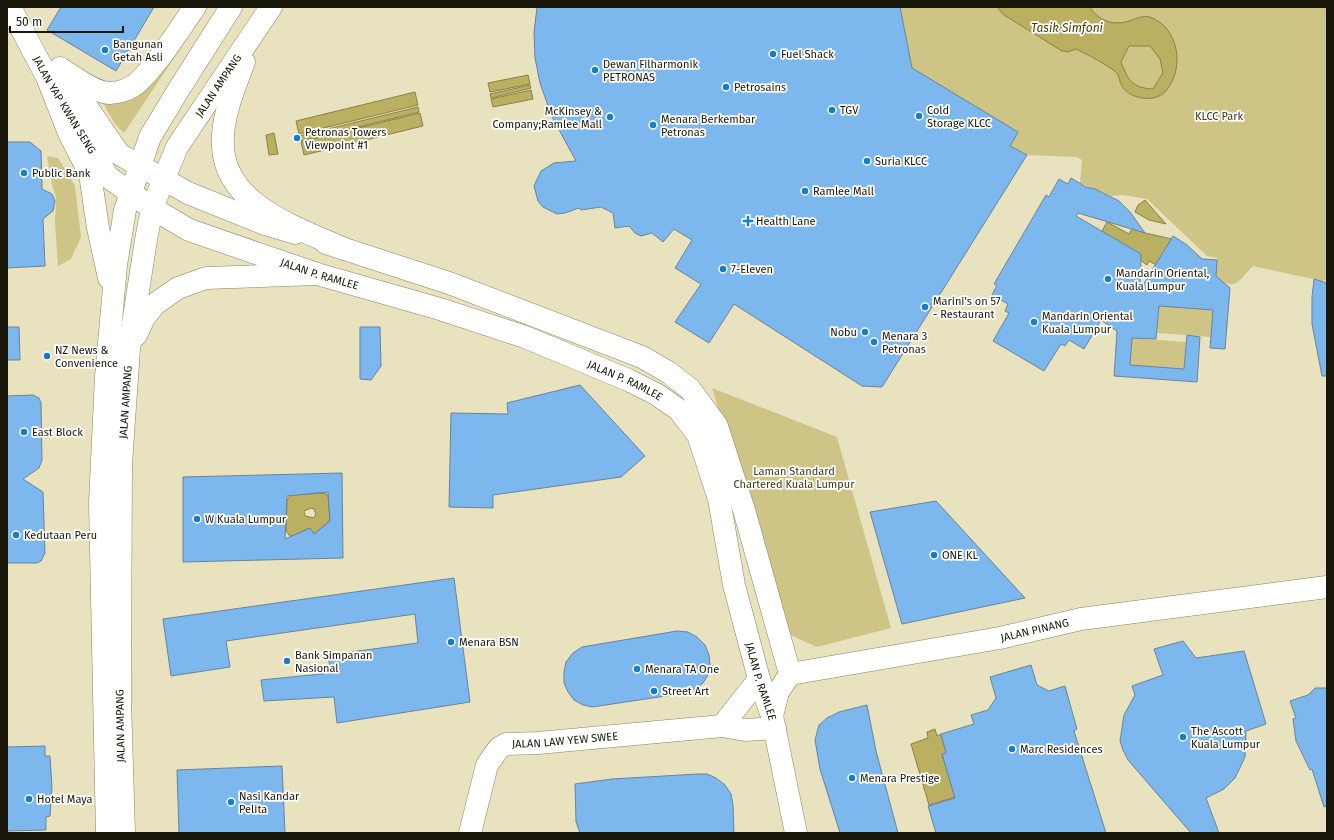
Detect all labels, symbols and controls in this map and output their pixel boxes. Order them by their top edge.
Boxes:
scale bar [10,8,123,34]
text: 50 m [16,15,42,29]
water label: Tasik Simfoni [1031,21,1104,35]
place label: Bangunan Getah Asli [113,38,163,64]
marker: Bangunan Getah Asli [100,45,110,55]
place label: Fuel Shack [781,48,834,61]
marker: Fuel Shack [768,49,778,59]
street label: JALAN AMPANG [193,52,244,120]
street label: JALAN YAP KWAN SENG [30,54,98,156]
place label: Dewan Filharmonik PETRONAS [603,58,699,84]
marker: Dewan Filharmonik PETRONAS [590,65,600,75]
place label: Petrosains [734,81,786,94]
marker: Petrosains [721,82,731,92]
place label: TGV [840,104,859,117]
place label: Cold Storage KLCC [927,104,991,130]
place label: McKinsey & Company;Ramlee Mall [492,105,602,131]
marker: TGV [827,105,837,115]
park label: KLCC Park [1195,110,1243,123]
marker: Cold Storage KLCC [914,111,924,121]
marker: McKinsey & Company;Ramlee Mall [605,112,615,122]
place label: Menara Berkembar Petronas [661,113,756,139]
marker: Menara Berkembar Petronas [648,120,658,130]
place label: Petronas Towers Viewpoint #1 [305,126,386,152]
marker: Petronas Towers Viewpoint #1 [292,133,302,143]
place label: Suria KLCC [875,155,927,168]
marker: Suria KLCC [862,156,872,166]
place label: Public Bank [32,167,91,180]
marker: Public Bank [19,168,29,178]
place label: Ramlee Mall [813,185,874,198]
marker: Ramlee Mall [800,186,810,196]
place label: Health Lane [756,215,816,228]
marker: Health Lane [743,216,753,226]
street label: JALAN P. RAMLEE [279,256,360,293]
place label: 7-Eleven [731,263,773,276]
marker: 7-Eleven [718,264,728,274]
place label: Mandarin Oriental, Kuala Lumpur [1116,267,1210,293]
marker: Mandarin Oriental, Kuala Lumpur [1103,274,1113,284]
place label: Marini's on 57 - Restaurant [933,295,1001,321]
marker: Marini's on 57 - Restaurant [920,302,930,312]
place label: Mandarin Oriental Kuala Lumpur [1042,310,1133,336]
marker: Mandarin Oriental Kuala Lumpur [1029,317,1039,327]
place label: Nobu [830,326,857,339]
marker: Nobu [860,327,870,337]
place label: Menara 3 Petronas [882,330,927,356]
marker: Menara 3 Petronas [869,337,879,347]
place label: NZ News & Convenience [55,344,118,370]
marker: NZ News & Convenience [42,351,52,361]
street label: JALAN P. RAMLEE [585,358,665,404]
street label: JALAN AMPANG [117,365,135,439]
place label: East Block [32,426,83,439]
marker: East Block [19,427,29,437]
park label: Laman Standard Chartered Kuala Lumpur [734,465,855,491]
place label: W Kuala Lumpur [205,513,287,526]
marker: W Kuala Lumpur [192,514,202,524]
place label: Kedutaan Peru [24,529,97,542]
marker: Kedutaan Peru [11,530,21,540]
place label: ONE KL [942,549,978,562]
marker: ONE KL [929,550,939,560]
street label: JALAN PINANG [999,616,1070,645]
place label: Menara BSN [459,636,519,649]
marker: Menara BSN [446,637,456,647]
street label: JALAN P. RAMLEE [743,641,779,722]
place label: Bank Simpanan Nasional [295,649,372,675]
marker: Bank Simpanan Nasional [282,656,292,666]
place label: Menara TA One [645,663,719,676]
marker: Menara TA One [632,664,642,674]
place label: Street Art [662,685,709,698]
marker: Street Art [649,686,659,696]
street label: JALAN AMPANG [113,689,128,763]
place label: The Ascott Kuala Lumpur [1191,725,1261,751]
street label: JALAN LAW YEW SWEE [512,730,619,751]
marker: The Ascott Kuala Lumpur [1178,732,1188,742]
place label: Marc Residences [1020,743,1103,756]
marker: Marc Residences [1007,744,1017,754]
place label: Menara Prestige [860,772,940,785]
marker: Menara Prestige [847,773,857,783]
place label: Nasi Kandar Pelita [239,790,300,816]
place label: Hotel Maya [37,793,92,806]
marker: Hotel Maya [24,794,34,804]
marker: Nasi Kandar Pelita [226,797,236,807]

